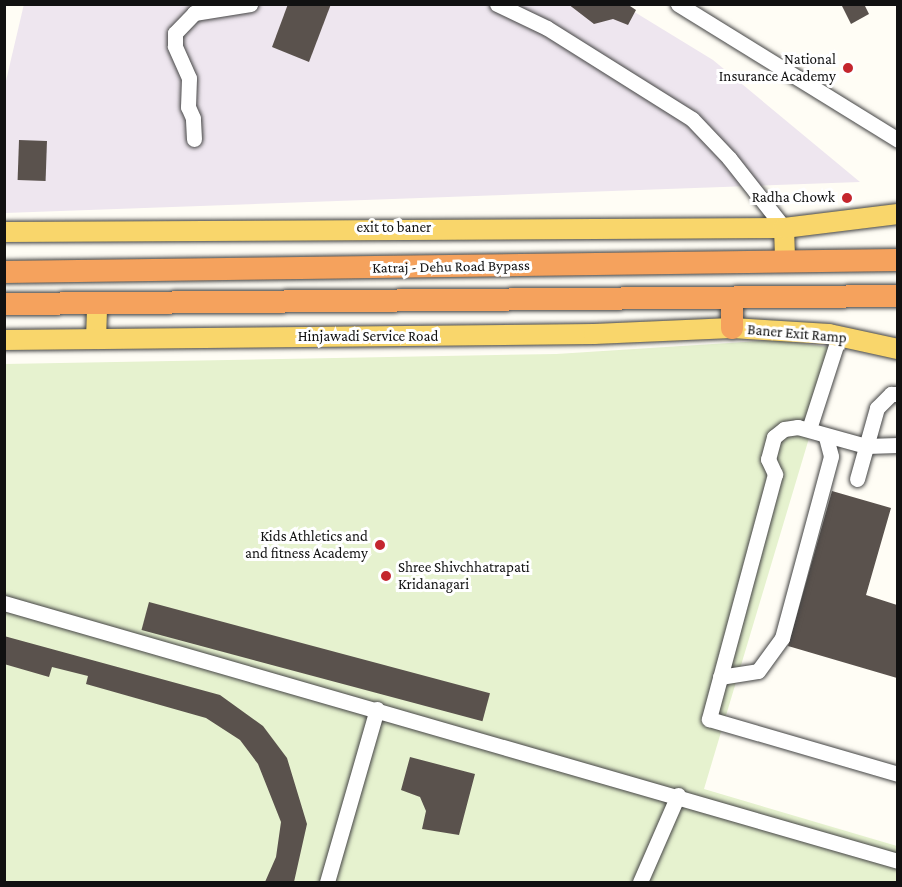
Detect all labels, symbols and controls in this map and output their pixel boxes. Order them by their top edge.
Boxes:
place label: National Insurance Academy [719,50,836,85]
marker: National Insurance Academy [841,61,855,75]
place label: Radha Chowk [752,189,835,207]
marker: Radha Chowk [840,191,854,205]
street label: exit to baner [357,219,431,237]
street label: Katraj - Dehu Road Bypass [372,257,530,277]
street label: Baner Exit Ramp [747,321,847,347]
street label: Hinjawadi Service Road [298,328,438,346]
place label: Kids Athletics and and fitness Academy [245,527,368,562]
marker: Kids Athletics and and fitness Academy [373,538,387,552]
place label: Shree Shivchhatrapati Kridanagari [398,558,530,593]
marker: Shree Shivchhatrapati Kridanagari [379,569,393,583]

